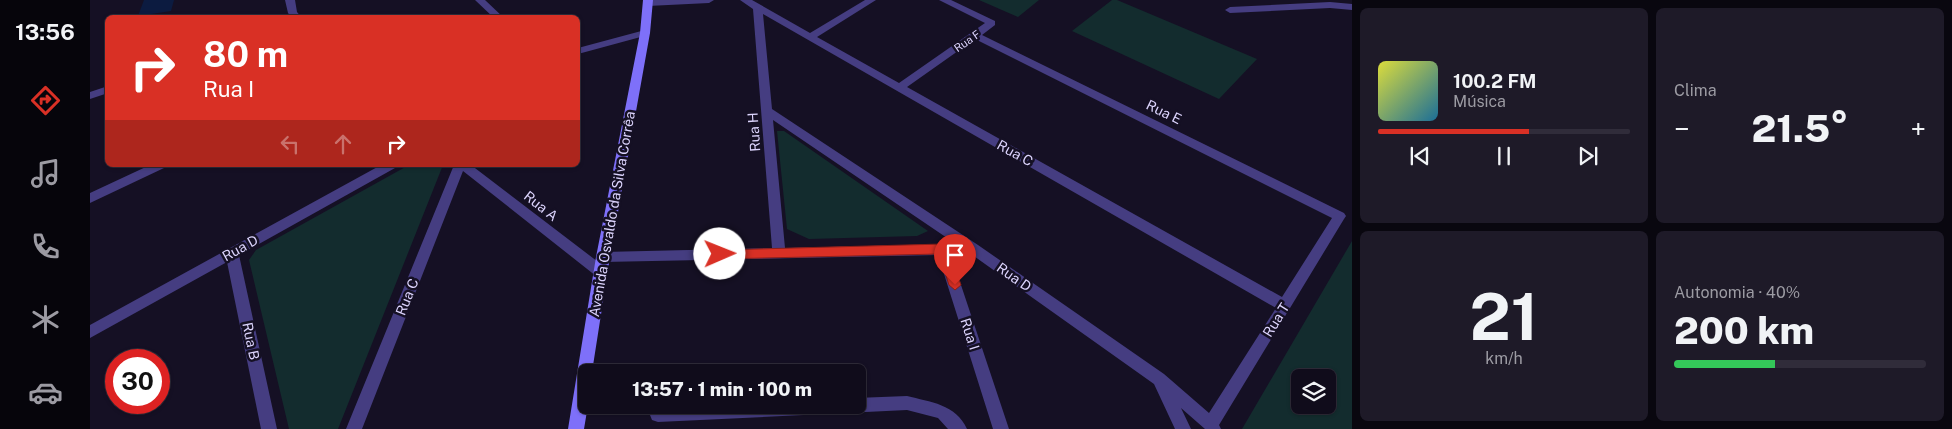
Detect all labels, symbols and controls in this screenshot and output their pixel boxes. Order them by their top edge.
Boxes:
text: 13:56 [15,19,75,45]
street label: Rua F [952,28,982,54]
text: 80 m [203,34,288,75]
icon: right [120,35,185,100]
text: 100.2 FM [1453,70,1537,92]
text: Rua I [203,76,254,102]
text: Clima [1674,81,1717,100]
icon: directions [28,83,63,118]
text: Música [1453,92,1506,111]
street label: Rua E [1144,97,1184,127]
text: 21.5° [1752,106,1848,151]
street label: Avenida Osvaldo da Silva Corrêa [586,110,638,318]
street label: Rua H [745,112,763,152]
text: − [1674,112,1690,145]
text: + [1910,112,1926,145]
icon: left [276,130,304,158]
icon: ahead [329,130,357,158]
icon: right [382,130,410,158]
street label: Rua C [994,137,1036,169]
icon: previous [1406,142,1434,170]
icon: pause [1490,142,1518,170]
icon: next [1574,142,1602,170]
icon: music [28,156,63,191]
street label: Rua A [521,188,561,224]
position arrow [693,227,745,279]
icon: phone [28,229,63,264]
street label: Rua D [219,232,261,264]
pin [934,234,976,285]
icon: arrive [941,241,969,269]
street label: Rua D [994,259,1034,295]
street label: Rua C [392,276,422,318]
text: 21 [1469,278,1539,355]
text: Autonomia · 40% [1674,283,1800,302]
street label: Rua T [1259,300,1293,340]
icon: climate [28,302,63,337]
text: 200 km [1674,308,1814,353]
street label: Rua I [957,316,983,352]
street label: Rua B [239,321,263,361]
speed limit sign: 30 [105,349,170,414]
text: km/h [1485,349,1523,368]
map controls [1291,369,1336,414]
button: layers [1291,369,1336,414]
icon: car [28,375,63,410]
text: 13:57 · 1 min · 100 m [632,378,812,400]

